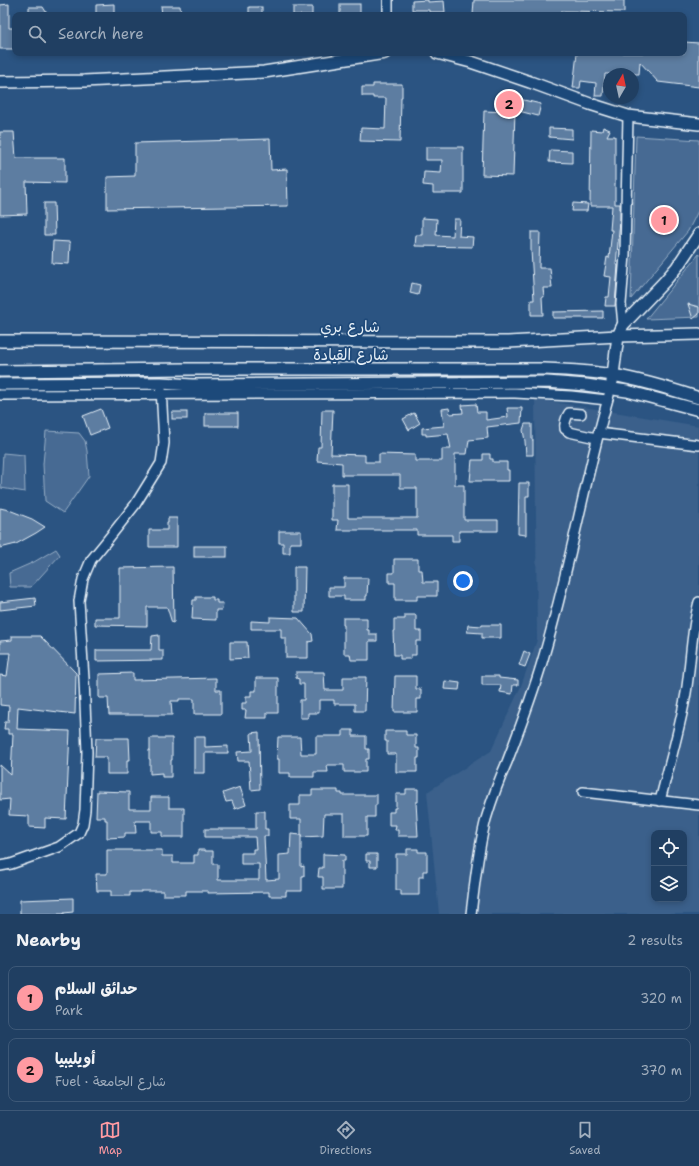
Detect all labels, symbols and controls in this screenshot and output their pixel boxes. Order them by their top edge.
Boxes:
search box [12,12,687,56]
icon: search [26,23,48,45]
text: Search here [58,24,144,44]
north arrow [603,68,639,104]
pin: 2 [496,89,522,119]
pin: 1 [651,205,677,235]
street label: شارع بري [320,317,380,338]
street label: شارع القيادة [313,345,389,365]
your location [453,571,473,591]
map controls [651,830,687,902]
button: locate [651,830,687,866]
button: layers [651,866,687,902]
text: Nearby [16,929,81,951]
text: 2 results [627,932,683,949]
text: حدائق السلام [55,979,137,999]
text: 1 [27,990,33,1007]
text: 320 m [640,990,682,1007]
text: Park [55,1002,83,1019]
text: أويليبيا [55,1049,95,1069]
text: 2 [25,1062,35,1079]
text: 370 m [640,1062,682,1079]
text: Fuel · شارع الجامعة [55,1073,166,1090]
tab: Map [99,1119,122,1158]
tab: Directions [319,1119,372,1158]
tab: Saved [569,1119,600,1158]

